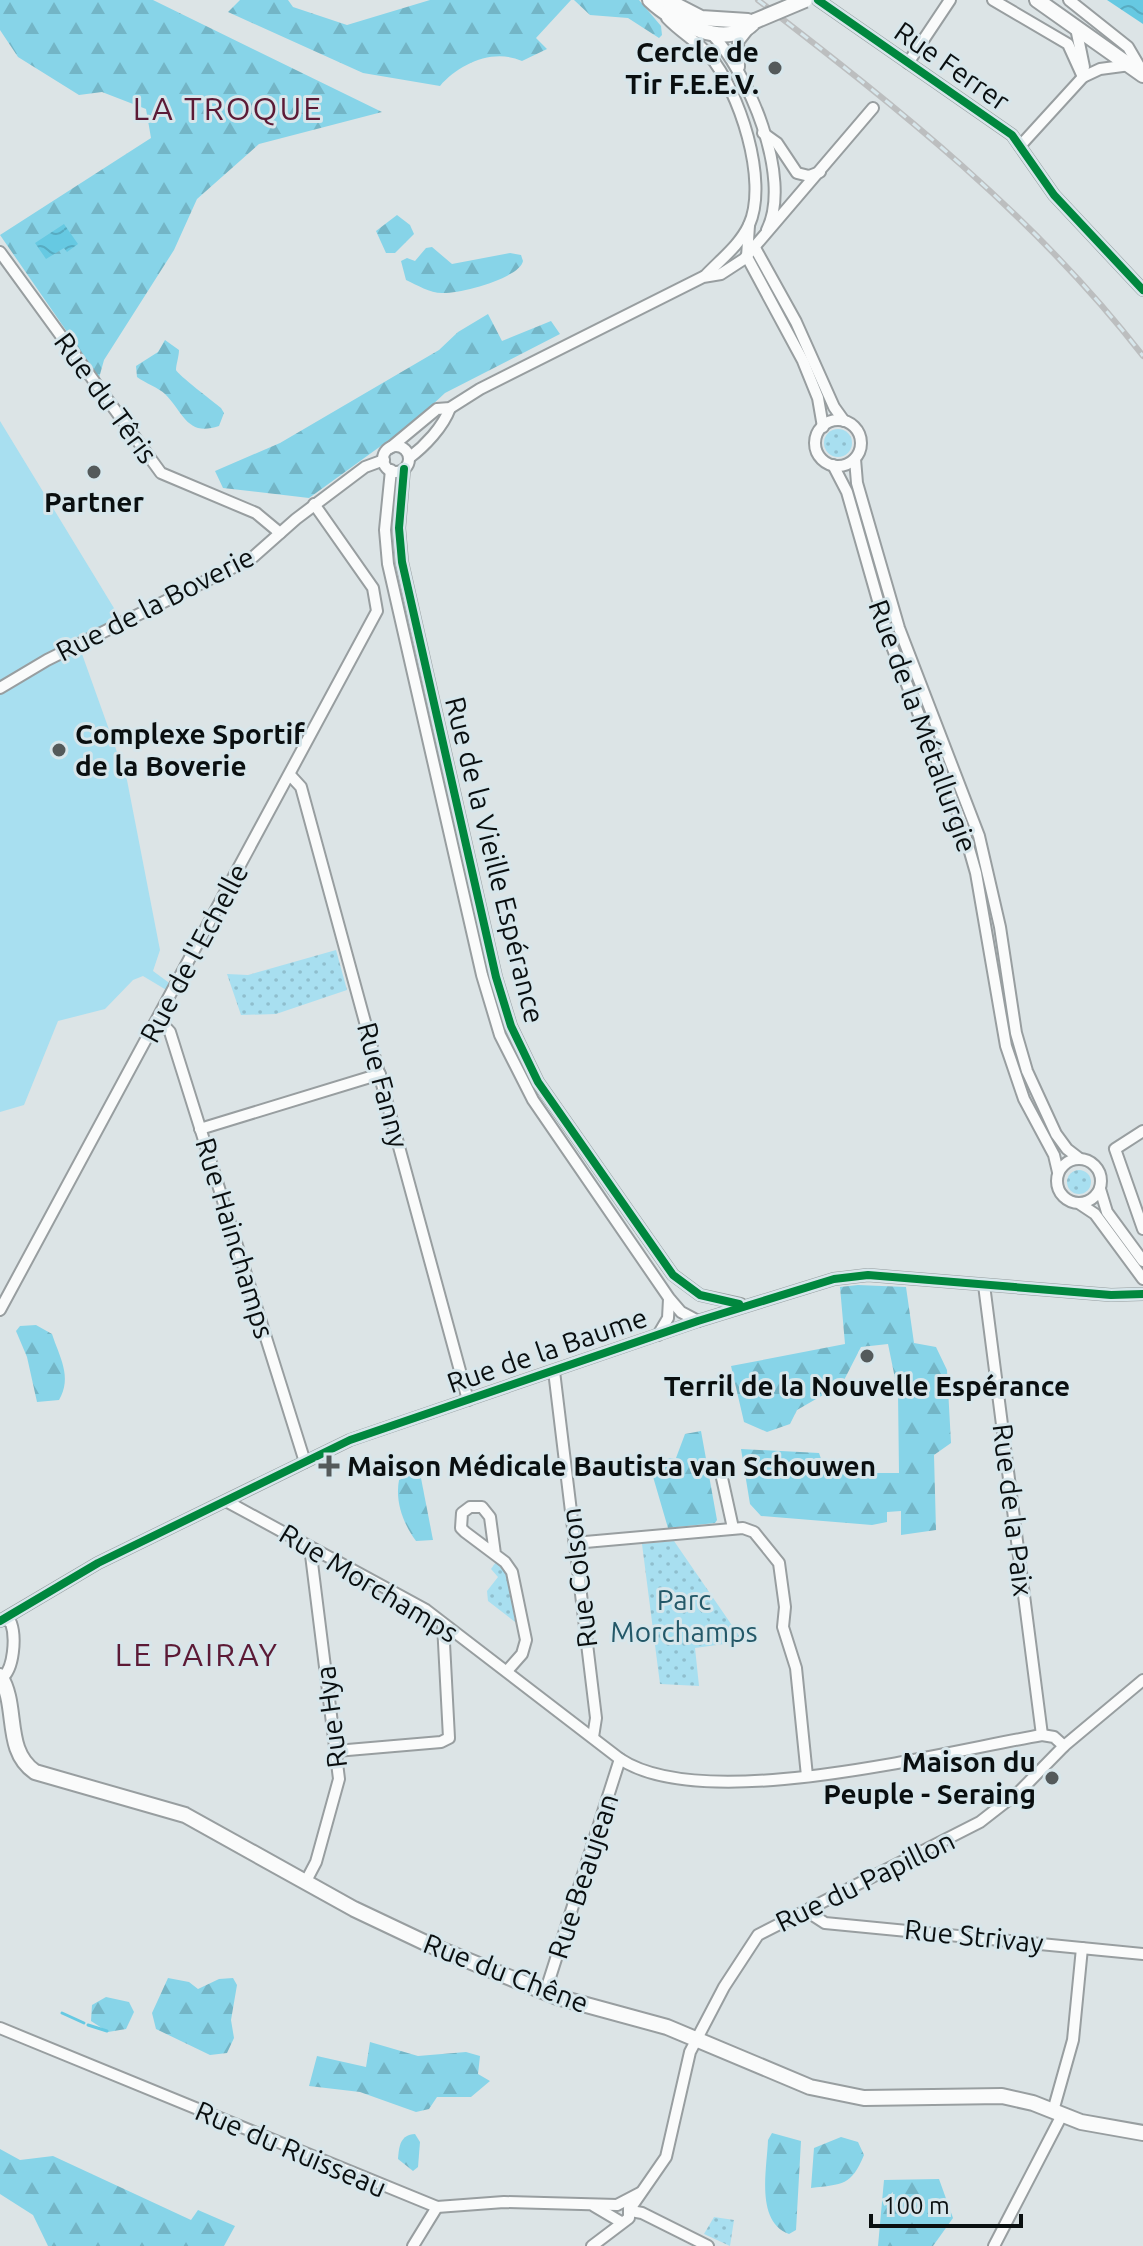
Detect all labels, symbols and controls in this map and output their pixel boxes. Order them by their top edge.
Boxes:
street label: Rue Ferrer [889,15,1016,117]
place label: Cercle de Tir F.E.E.V. [625,36,759,99]
marker: Cercle de Tir F.E.E.V. [766,59,784,77]
district label: LA TROQUE [133,90,323,126]
street label: Rue du Têris [49,327,164,469]
marker: Partner [85,463,103,481]
place label: Partner [44,486,145,517]
street label: Rue de la Boverie [51,540,259,667]
street label: Rue de la Métallurgie [863,595,984,856]
street label: Rue de la Vieille Espérance [440,694,551,1026]
place label: Complexe Sportif de la Boverie [75,718,305,781]
marker: Complexe Sportif de la Boverie [50,741,68,759]
street label: Rue de l'Echelle [133,858,254,1047]
street label: Rue Fanny [352,1019,415,1151]
street label: Rue Hainchamps [190,1134,281,1342]
street label: Rue de la Baume [443,1301,651,1398]
marker: Terril de la Nouvelle Espérance [858,1347,876,1365]
place label: Terril de la Nouvelle Espérance [664,1370,1070,1401]
street label: Rue de la Paix [988,1422,1039,1598]
place label: Maison Médicale Bautista van Schouwen [347,1450,876,1481]
marker: Maison Médicale Bautista van Schouwen [318,1455,340,1477]
street label: Rue Colson [555,1506,602,1650]
street label: Rue Morchamps [274,1517,464,1648]
park label: Parc Morchamps [610,1584,758,1647]
district label: LE PAIRAY [115,1636,279,1672]
street label: Rue Hya [309,1664,352,1770]
place label: Maison du Peuple - Seraing [823,1746,1036,1809]
marker: Maison du Peuple - Seraing [1043,1769,1061,1787]
street label: Rue Beaujean [541,1789,624,1962]
street label: Rue du Papillon [770,1824,959,1937]
street label: Rue Strivay [903,1913,1045,1958]
street label: Rue du Chêne [419,1927,593,2018]
street label: Rue du Ruisseau [191,2094,391,2203]
scale bar [871,2178,1021,2228]
text: 100 m [883,2192,950,2219]

